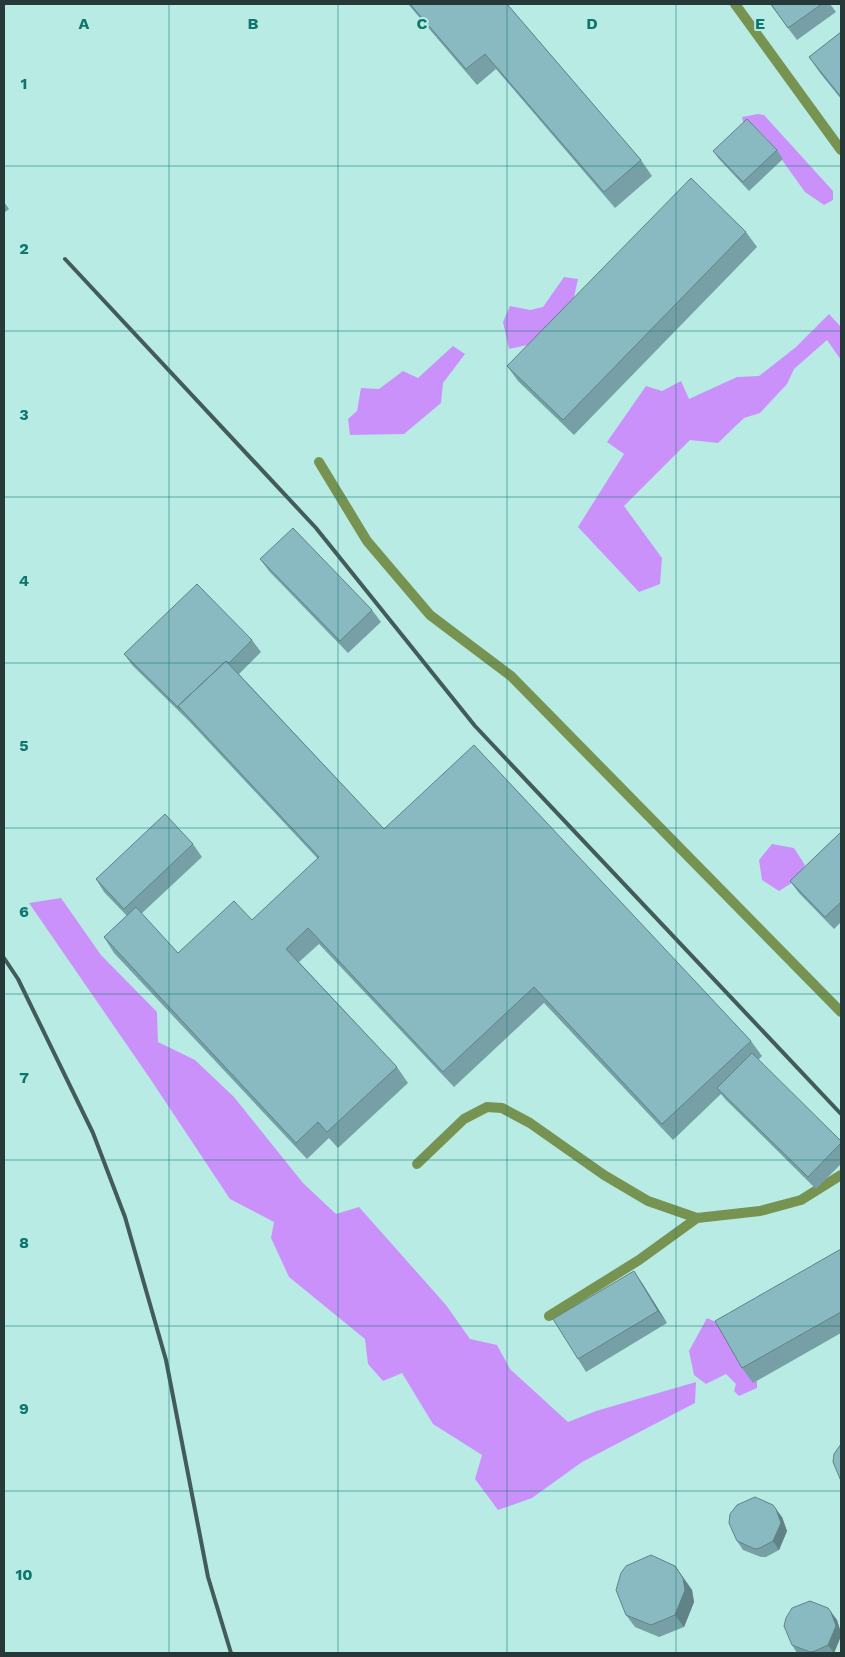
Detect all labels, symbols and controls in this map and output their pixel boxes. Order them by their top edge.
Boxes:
text: A [79,14,90,33]
text: B [248,14,259,33]
text: C [417,14,428,33]
text: D [586,14,598,33]
text: E [755,14,765,33]
text: 1 [21,74,27,93]
text: 2 [19,239,29,258]
text: 3 [19,405,29,424]
text: 4 [19,571,29,590]
text: 5 [19,736,29,755]
text: 6 [19,902,29,921]
text: 7 [19,1068,29,1087]
text: 8 [19,1233,29,1252]
text: 9 [19,1399,29,1418]
text: 10 [15,1565,33,1584]

